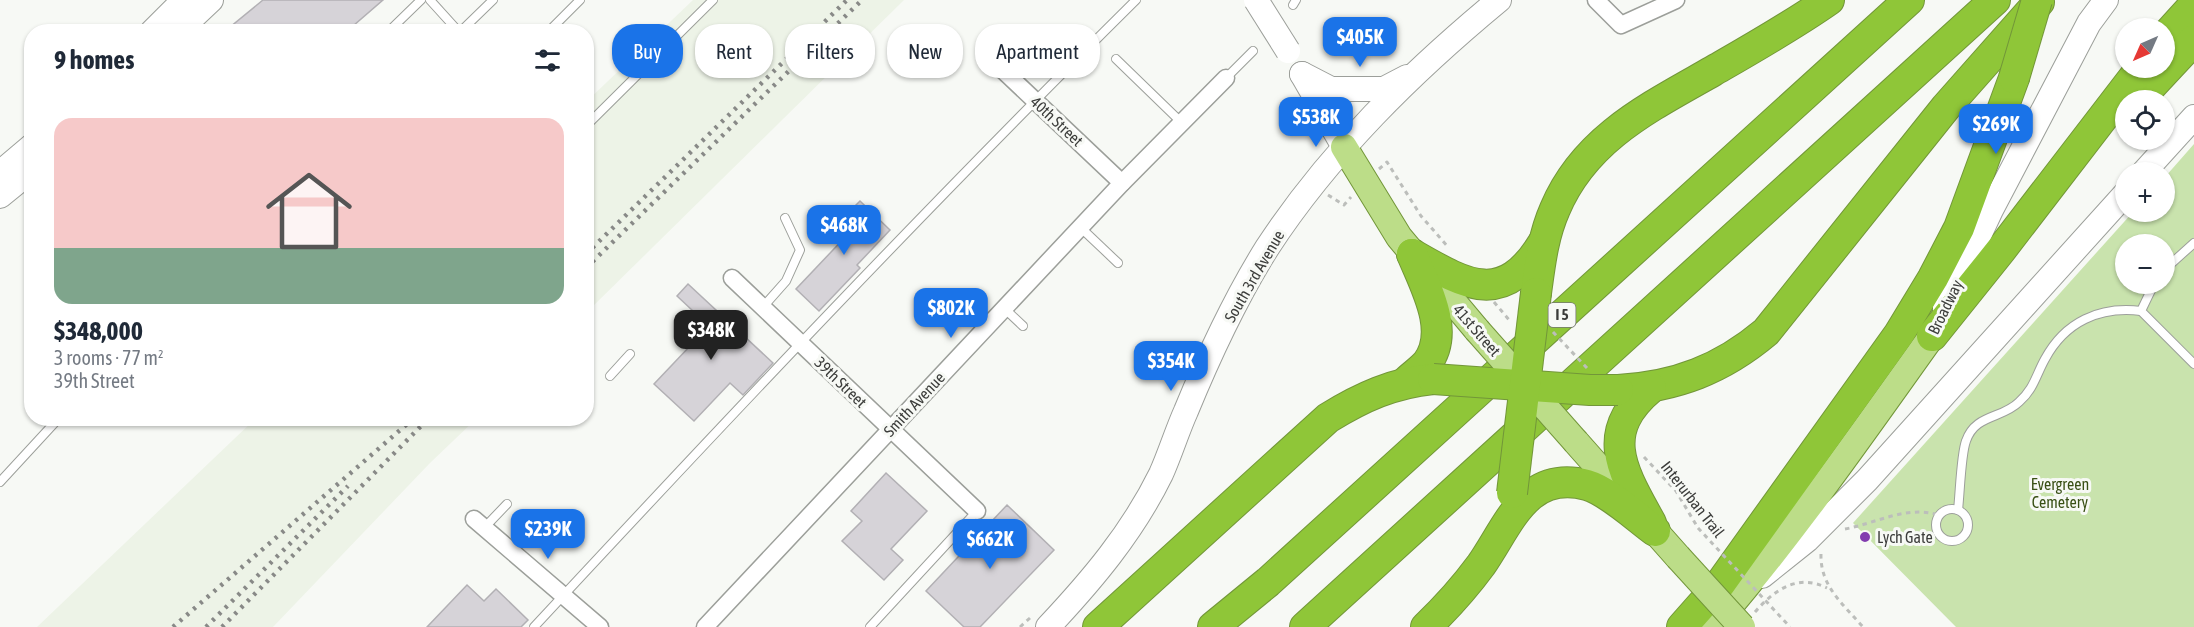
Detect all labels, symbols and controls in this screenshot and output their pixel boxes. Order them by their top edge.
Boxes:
pin: $405K [1318,17,1402,68]
north arrow [2115,18,2175,78]
map controls [2115,18,2175,294]
chip: Buy [612,24,683,78]
chip: Rent [695,24,773,78]
chip: Filters [785,24,875,78]
chip: New [887,24,963,78]
chip: Apartment [975,24,1100,78]
text: $405K [1337,25,1383,48]
icon: filters [531,44,564,77]
text: 9 homes [54,45,134,75]
button: locate [2115,90,2175,150]
street label: 40th Street [1027,92,1087,150]
pin: $538K [1274,97,1358,148]
pin: $269K [1954,104,2038,155]
text: $538K [1293,105,1339,128]
text: $269K [1973,112,2019,135]
icon: home [255,157,363,265]
button: + [2115,162,2175,222]
pin: $468K [802,205,886,256]
text: $468K [821,213,867,236]
street label: South 3rd Avenue [1220,227,1288,325]
button: − [2115,234,2175,294]
street label: Broadway [1924,277,1967,338]
pin: $802K [909,288,993,339]
text: $802K [928,296,974,319]
street label: 41st Street [1450,300,1505,360]
road number: I 5 [1548,303,1576,327]
pin: $348K [669,310,753,361]
text: $348,000 [54,316,143,346]
text: $348K [688,318,734,341]
pin: $354K [1129,341,1213,392]
text: 3 rooms · 77 m² [54,346,164,369]
text: $354K [1148,349,1194,372]
street label: 39th Street [811,353,871,411]
street label: Smith Avenue [880,368,948,440]
text: 39th Street [54,369,135,392]
street label: Interurban Trail [1658,457,1729,541]
park label: Evergreen Cemetery [2031,475,2089,512]
pin: $239K [506,509,590,560]
text: $239K [525,517,571,540]
pin: $662K [948,519,1032,570]
text: $662K [967,527,1013,550]
place label: Lych Gate [1877,528,1933,547]
marker: Lych Gate [1858,530,1872,544]

